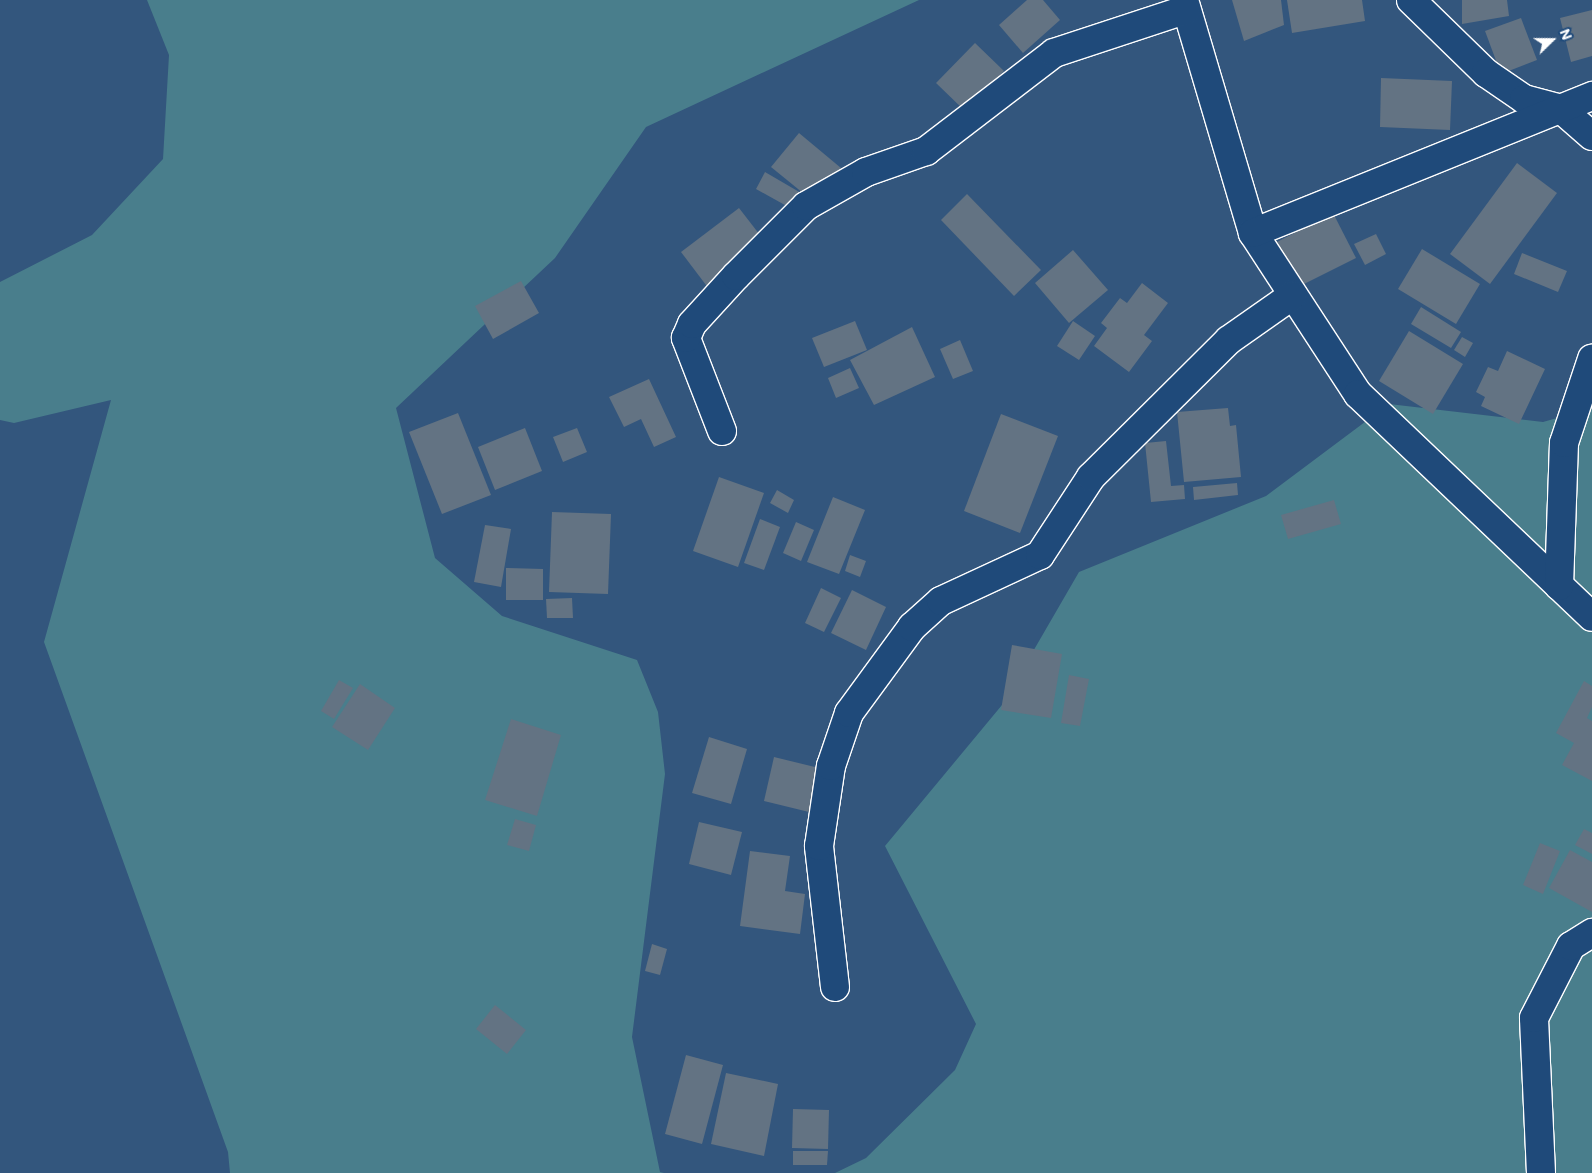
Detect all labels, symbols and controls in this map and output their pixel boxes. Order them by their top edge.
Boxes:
north arrow [1527,15,1577,65]
text: N [1556,26,1577,43]

